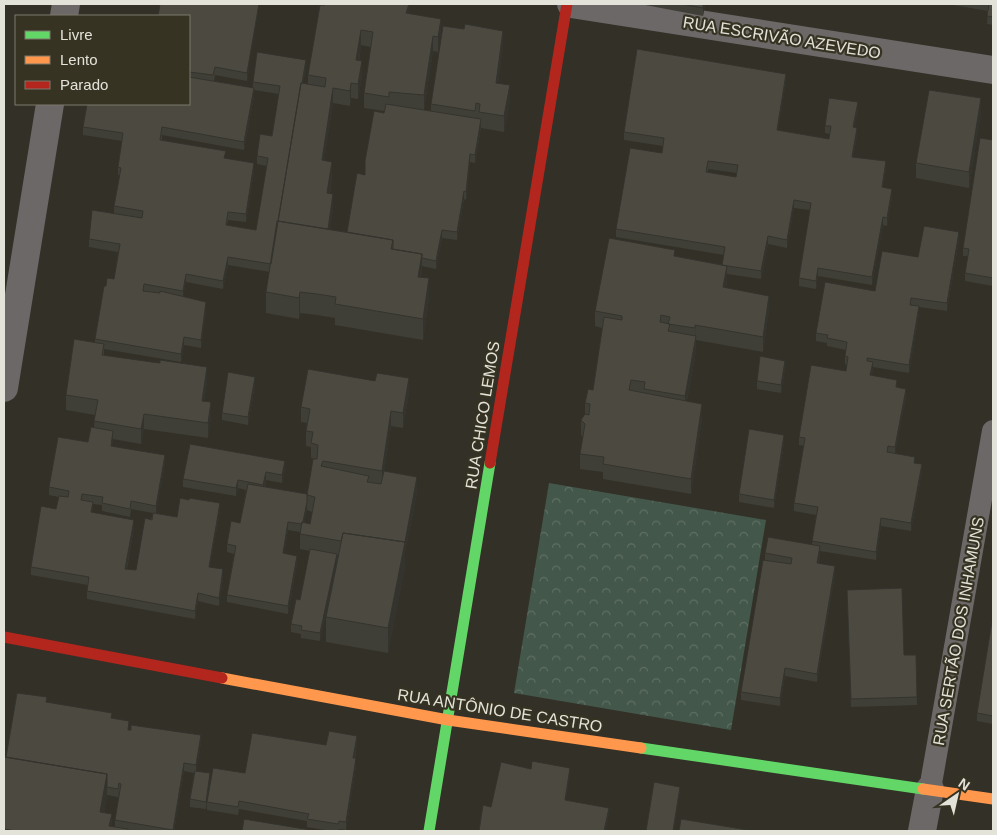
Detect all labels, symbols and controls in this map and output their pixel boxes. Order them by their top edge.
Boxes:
street label: RUA ESCRIVÃO AZEVEDO [682,11,882,62]
legend [15,15,190,105]
text: Livre [60,26,93,43]
text: Lento [60,51,98,68]
text: Parado [60,76,108,93]
street label: RUA CHICO LEMOS [462,340,503,490]
street label: RUA SERTÃO DOS INHAMUNS [928,515,987,747]
street label: RUA ANTÔNIO DE CASTRO [396,685,604,735]
north arrow [932,770,982,820]
text: N [956,775,973,794]

